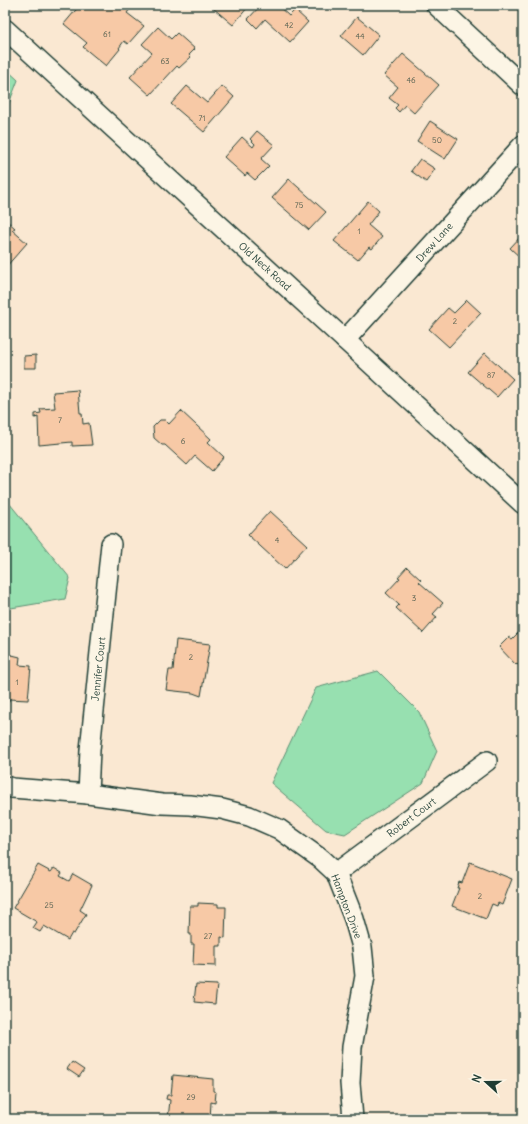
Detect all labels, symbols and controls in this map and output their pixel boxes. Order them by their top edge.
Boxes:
house number: 42 [284,20,294,30]
house number: 61 [103,29,111,39]
house number: 44 [355,31,365,41]
house number: 63 [160,56,170,66]
house number: 46 [406,75,416,85]
house number: 71 [198,113,206,123]
house number: 50 [432,135,442,145]
house number: 75 [295,200,304,210]
street label: Drew Lane [413,220,456,265]
house number: 1 [357,226,361,236]
street label: Old Neck Road [236,239,294,294]
house number: 2 [453,316,458,326]
house number: 87 [487,370,495,380]
house number: 7 [58,415,62,425]
house number: 6 [181,436,186,446]
house number: 4 [275,535,280,545]
house number: 3 [412,593,417,603]
street label: Jennifer Court [89,636,108,702]
house number: 2 [189,652,194,662]
house number: 1 [15,677,19,687]
street label: Robert Court [384,794,439,840]
street label: Hampton Drive [328,872,365,940]
house number: 2 [478,891,483,901]
house number: 25 [45,900,54,910]
house number: 27 [204,931,212,941]
north arrow [466,1062,506,1102]
text: N [469,1072,485,1084]
house number: 29 [187,1092,196,1102]

